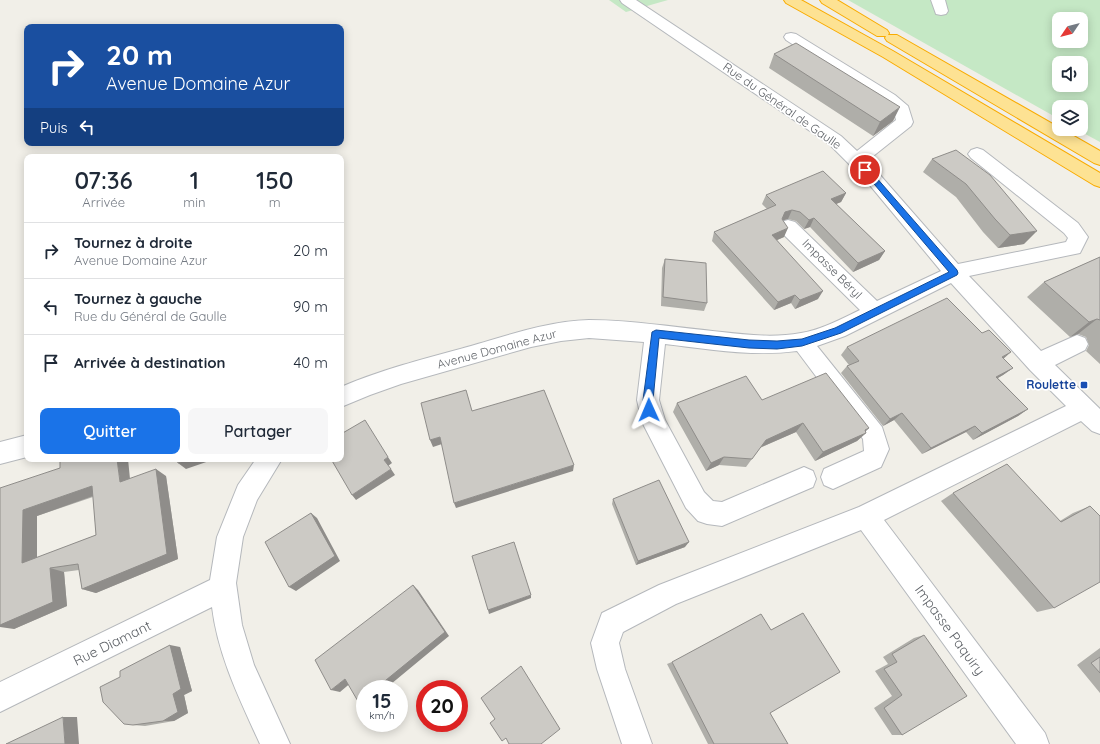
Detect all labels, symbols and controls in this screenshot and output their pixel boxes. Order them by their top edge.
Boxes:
north arrow [1052,12,1088,48]
map controls [1052,12,1088,136]
text: 20 m [106,37,173,72]
icon: right [40,40,92,92]
button: sound [1052,56,1088,92]
street label: Rue du Général de Gaulle [720,59,845,152]
text: Avenue Domaine Azur [106,72,291,95]
button: layers [1052,100,1088,136]
icon: left [76,116,98,138]
text: Puis [40,118,68,137]
pin [848,153,882,187]
icon: arrive [854,159,876,181]
text: 07:36 [75,165,133,195]
text: 1 [190,165,199,195]
text: 150 [256,165,293,195]
text: Arrivée [82,194,125,210]
text: min [183,194,205,210]
text: m [269,194,281,210]
text: Tournez à droite [74,233,193,252]
street label: Impasse Béryl [799,236,865,302]
icon: right [40,240,62,262]
text: 20 m [293,241,328,260]
text: Avenue Domaine Azur [74,252,207,268]
text: Tournez à gauche [74,289,202,308]
icon: left [40,296,62,318]
text: 90 m [293,297,328,316]
text: Rue du Général de Gaulle [74,308,227,324]
street label: Avenue Domaine Azur [436,325,559,372]
icon: arrive [40,352,62,374]
text: Arrivée à destination [74,353,226,372]
text: 40 m [293,353,328,372]
place label: Roulette [1026,377,1076,392]
marker: Roulette [1079,380,1089,390]
position arrow [628,389,670,431]
button: Quitter [40,408,180,454]
button: Partager [188,408,328,454]
street label: Impasse Paquiry [911,581,989,679]
street label: Rue Diamant [70,616,154,670]
speed limit sign: 20 [416,680,468,732]
text: 15 [372,688,392,713]
text: km/h [369,709,395,722]

